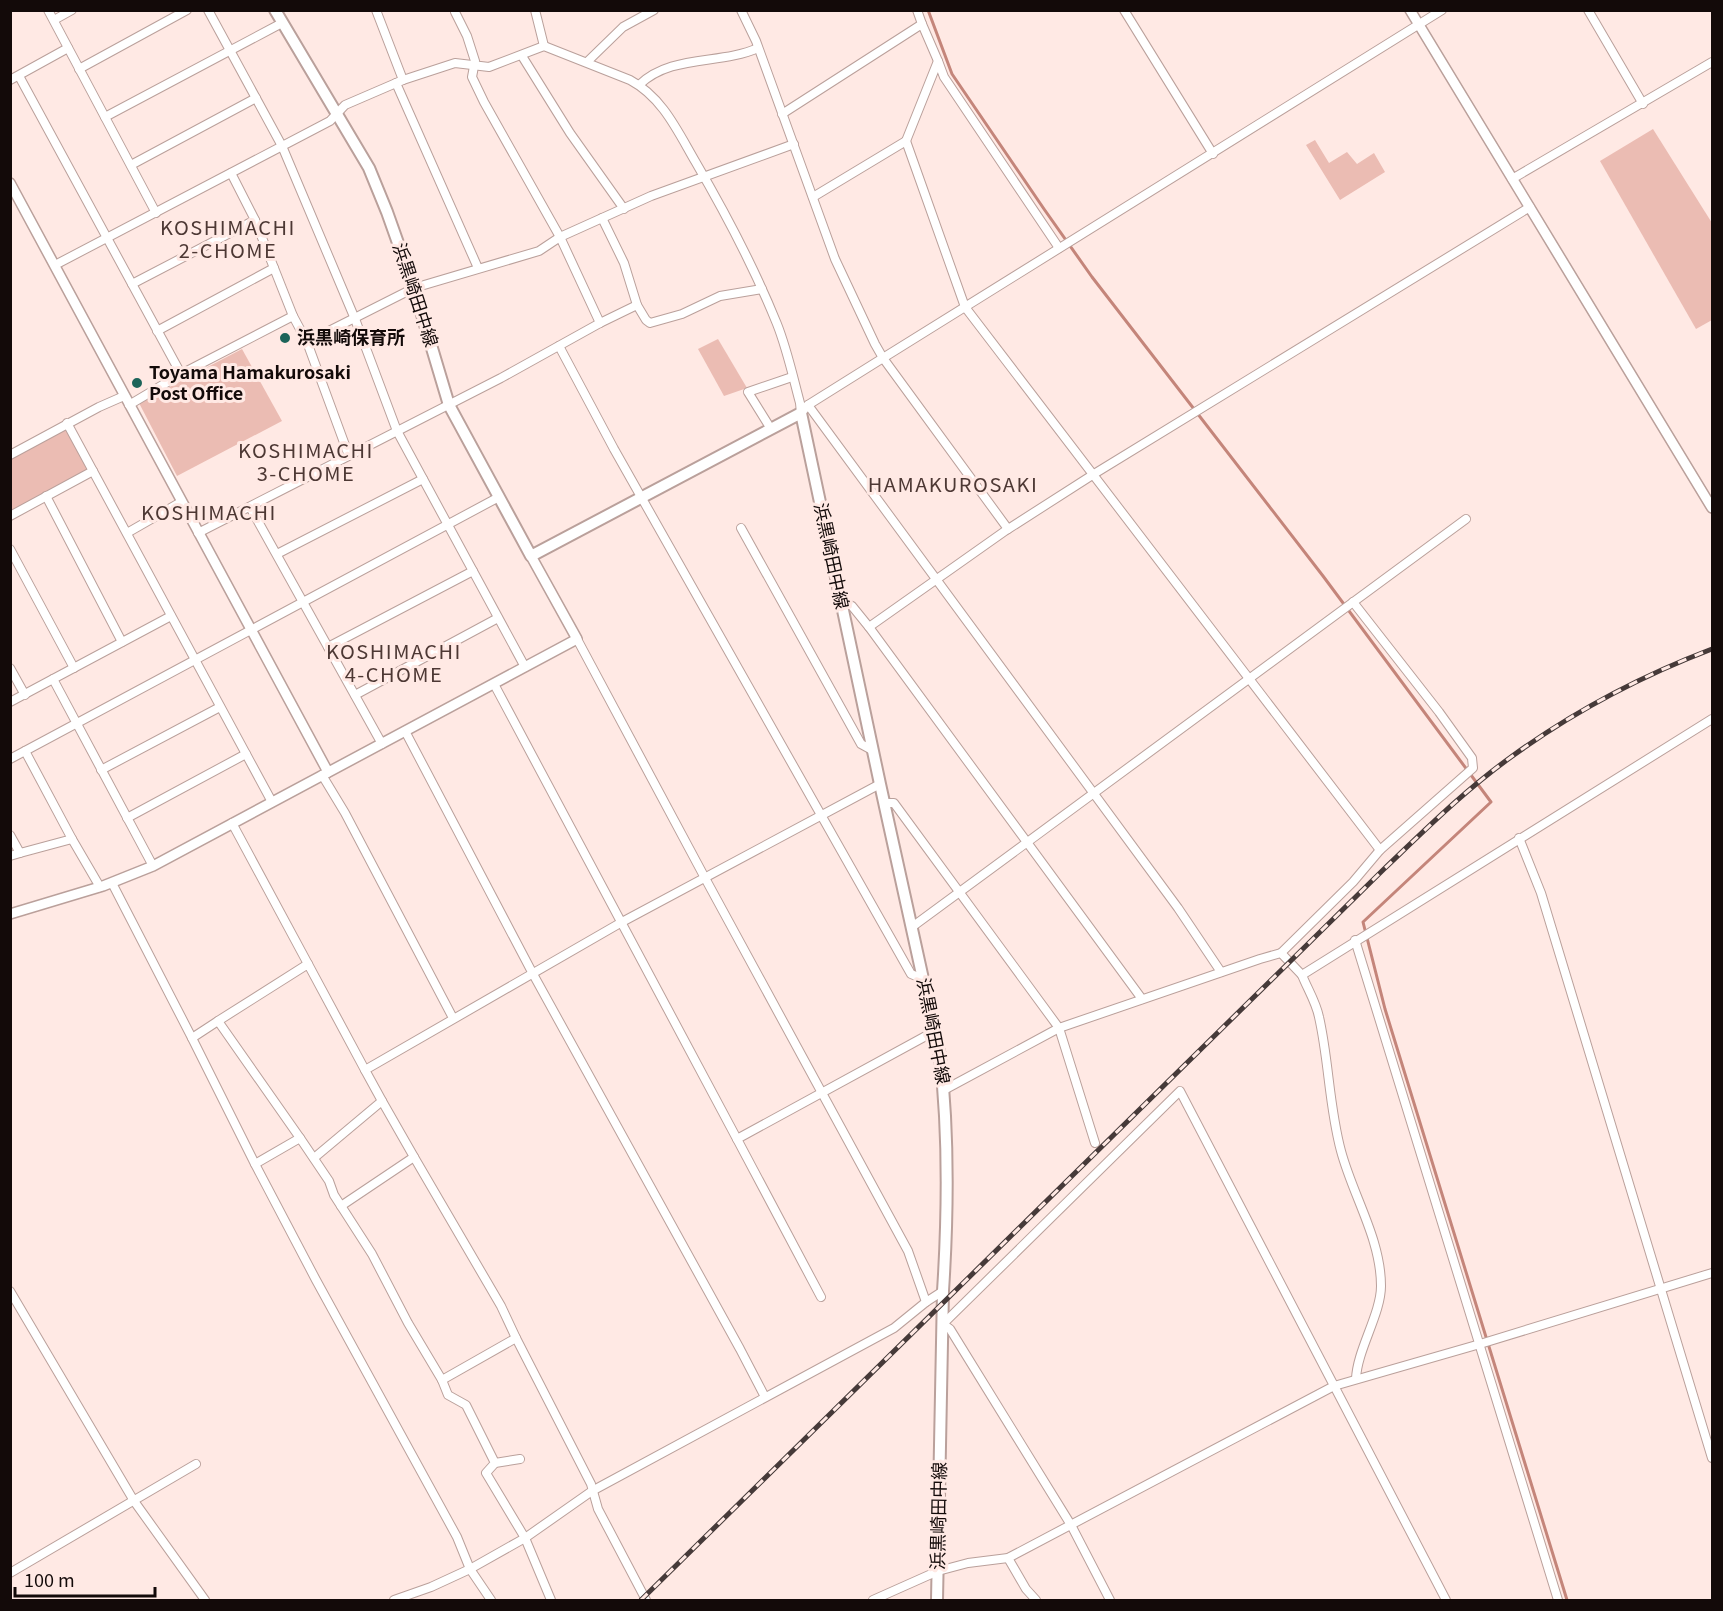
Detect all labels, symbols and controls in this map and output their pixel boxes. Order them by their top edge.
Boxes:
district label: KOSHIMACHI 2-CHOME [160,212,296,264]
street label: 浜黒崎田中線 [388,239,446,350]
place label: 浜黒崎保育所 [297,323,405,349]
marker: 浜黒崎保育所 [278,331,292,345]
place label: Toyama Hamakurosaki Post Office [149,358,351,405]
marker: Toyama Hamakurosaki Post Office [130,376,144,390]
district label: KOSHIMACHI 3-CHOME [238,435,374,487]
district label: HAMAKUROSAKI [868,469,1038,498]
district label: KOSHIMACHI [141,497,277,526]
street label: 浜黒崎田中線 [809,500,857,611]
district label: KOSHIMACHI 4-CHOME [326,636,462,688]
street label: 浜黒崎田中線 [912,975,958,1086]
street label: 浜黒崎田中線 [923,1462,951,1570]
scale bar [15,1560,154,1598]
text: 100 m [24,1566,75,1592]

